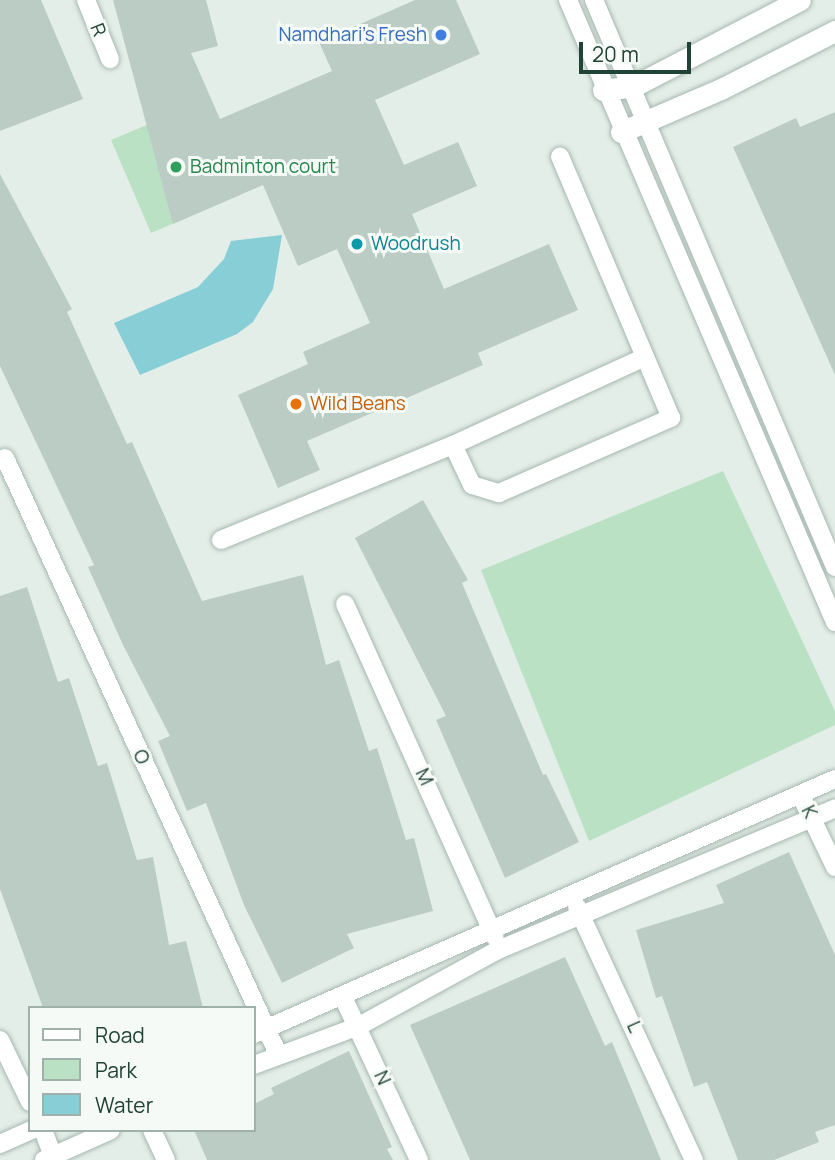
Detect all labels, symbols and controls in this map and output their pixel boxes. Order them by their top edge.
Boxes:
street label: R [85,20,111,40]
place label: Namdhari's Fresh [279,24,427,46]
marker: Namdhari's Fresh [433,27,449,43]
scale bar [583,28,695,72]
text: 20 m [592,40,639,68]
place label: Badminton court [190,156,336,178]
marker: Badminton court [168,159,184,175]
place label: Woodrush [371,233,461,255]
marker: Woodrush [349,236,365,252]
place label: Wild Beans [310,393,406,415]
marker: Wild Beans [288,396,304,412]
street label: O [128,746,154,768]
street label: M [410,765,438,789]
street label: K [796,802,822,822]
legend [28,1006,256,1132]
street label: L [622,1018,646,1036]
text: Road [95,1021,145,1049]
text: Park [95,1056,137,1084]
street label: N [369,1067,395,1089]
text: Water [95,1091,153,1119]

